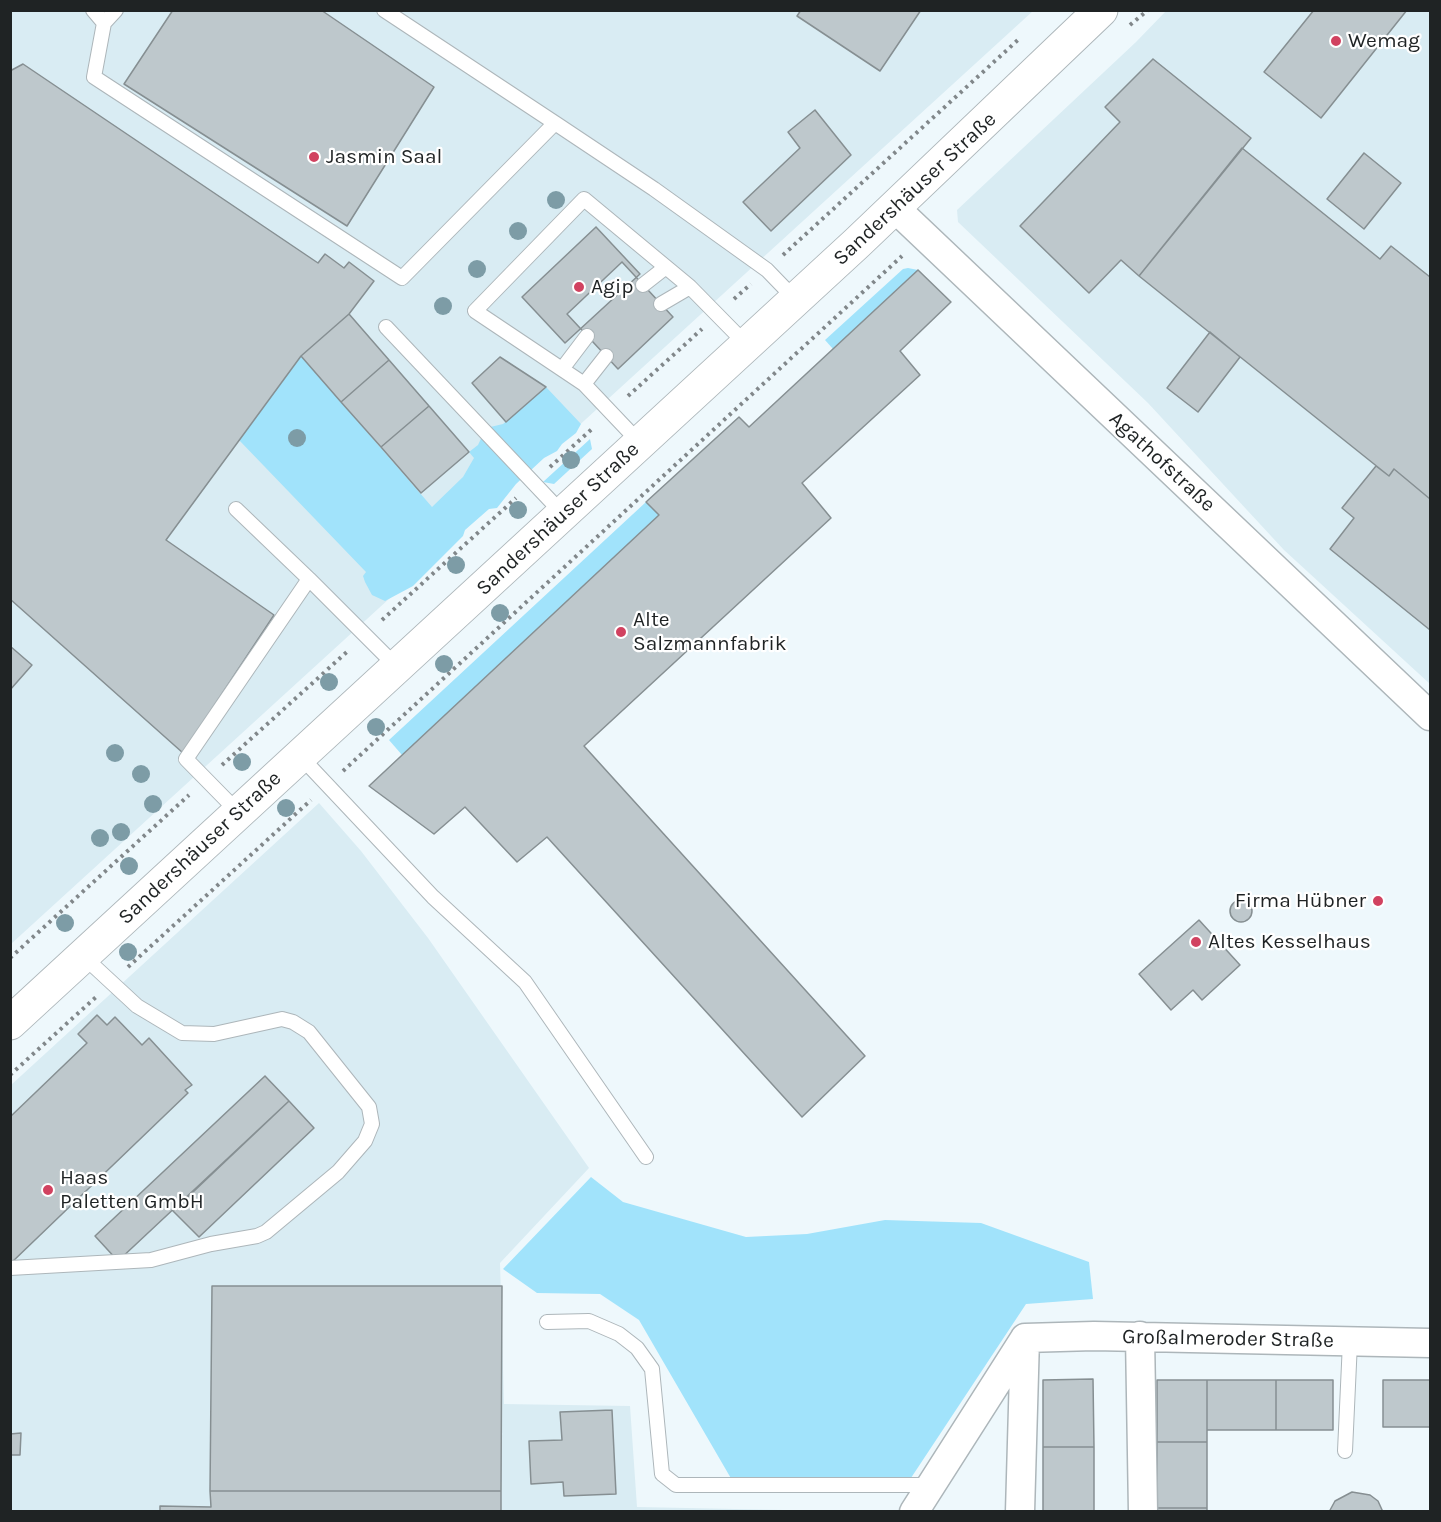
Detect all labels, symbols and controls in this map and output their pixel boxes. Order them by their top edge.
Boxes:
place label: Wemag [1348,28,1420,54]
marker: Wemag [1329,34,1343,48]
street label: Sandershäuser Straße [828,107,1002,271]
place label: Jasmin Saal [326,144,442,170]
marker: Jasmin Saal [307,150,321,164]
place label: Agip [591,274,633,300]
marker: Agip [572,280,586,294]
street label: Agathofstraße [1104,406,1220,518]
street label: Sandershäuser Straße [471,437,645,601]
place label: Alte Salzmannfabrik [633,607,787,657]
marker: Alte Salzmannfabrik [614,625,628,639]
street label: Sandershäuser Straße [113,766,287,930]
place label: Firma Hübner [1235,888,1366,914]
marker: Firma Hübner [1371,894,1385,908]
place label: Altes Kesselhaus [1208,929,1371,955]
marker: Altes Kesselhaus [1189,935,1203,949]
place label: Haas Paletten GmbH [60,1165,204,1215]
marker: Haas Paletten GmbH [41,1183,55,1197]
street label: Großalmeroder Straße [1122,1325,1334,1353]

